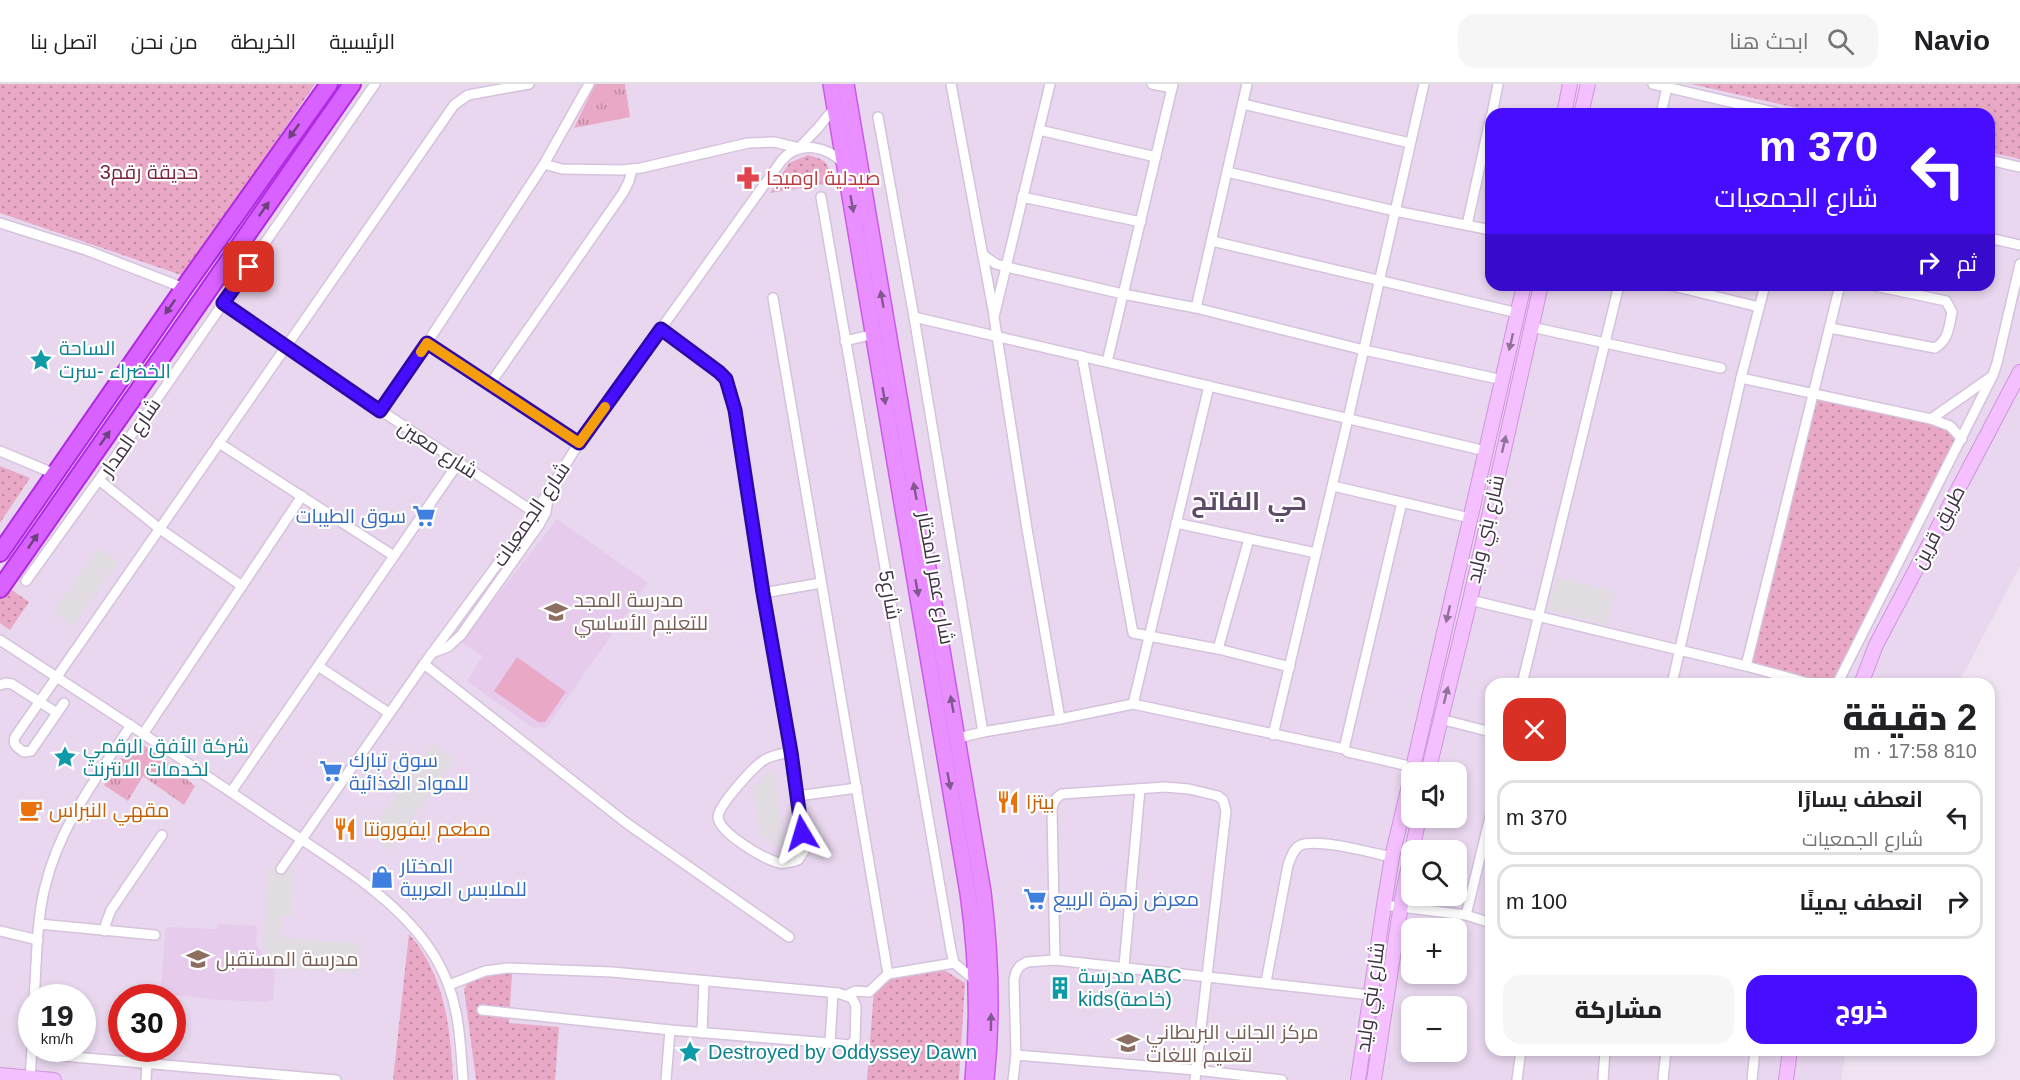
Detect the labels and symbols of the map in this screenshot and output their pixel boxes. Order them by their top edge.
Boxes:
one-way arrow [289,123,301,138]
park label: حديقة رقم3 [100,161,198,186]
pharmacy icon: صيدلية اوميجا [735,165,761,191]
place label: صيدلية اوميجا [766,167,880,190]
one-way arrow [847,194,856,213]
one-way arrow [258,202,270,218]
pin [223,241,274,292]
one-way arrow [877,289,886,308]
one-way arrow [164,299,176,315]
one-way arrow [1506,333,1515,352]
place label: الساحة الخضراء -سرت [59,337,171,383]
place icon: الساحة الخضراء -سرت [28,347,54,373]
one-way arrow [880,387,889,406]
street label: شارع المدار [95,394,167,483]
street label: شارع معين [393,415,482,485]
one-way arrow [99,431,111,447]
one-way arrow [1500,435,1510,453]
street label: شارع الجمعيات [488,458,576,572]
street label: شارع بني وليد [1462,473,1513,586]
one-way arrow [910,481,919,500]
street label: طريق قرين [1907,482,1971,573]
district label: حي الفاتح [1191,486,1307,522]
supermarket icon: سوق الطيبات [411,503,437,529]
place label: سوق الطيبات [296,505,406,529]
street label: شارع عمر المختار [910,509,959,647]
one-way arrow [27,534,39,550]
street label: شارع5 [872,569,905,622]
one-way arrow [912,579,921,598]
place label: مدرسة المجد للتعليم الأساسي [574,589,708,638]
school or university icon: مدرسة المجد للتعليم الأساسي [543,599,569,625]
one-way arrow [1443,605,1453,623]
one-way arrow [1441,686,1451,704]
one-way arrow [947,694,956,713]
place label: شركة الأفق الرقمي لخدمات الانترنت [83,735,249,781]
place icon: شركة الأفق الرقمي لخدمات الانترنت [52,744,78,770]
place label: سوق تبارك للمواد الغذائية [349,749,469,795]
supermarket icon: سوق تبارك للمواد الغذائية [318,758,344,784]
one-way arrow [945,771,954,790]
restaurant icon: بيتزا [995,789,1021,815]
place label: بيتزا [1026,791,1054,814]
cafe icon: مقهي النبراس [18,797,44,823]
place label: مقهي النبراس [49,799,169,826]
position arrow [770,801,834,865]
restaurant icon: مطعم ايفورونتا [332,816,358,842]
place label: مطعم ايفورونتا [363,818,491,843]
place label: المختار للملابس العربية [399,855,527,902]
shop icon: المختار للملابس العربية [369,864,395,890]
supermarket icon: معرض زهرة الربيع [1022,886,1048,912]
place label: معرض زهرة الربيع [1053,888,1199,913]
street label: شارع بني وليد [1351,941,1394,1054]
school or university icon: مدرسة المستقبل [185,946,211,972]
place label: مدرسة المستقبل [216,948,359,972]
place label: مدرسة ABC kids(خاصة) [1078,965,1182,1010]
building icon: مدرسة ABC kids(خاصة) [1047,975,1073,1001]
speed limit sign: 30 [108,984,186,1062]
one-way arrow [986,1012,996,1031]
place label: مركز الجانب البريطاني لتعليم اللغات [1146,1021,1319,1069]
school or university icon: مركز الجانب البريطاني لتعليم اللغات [1115,1030,1141,1056]
place icon: Destroyed by Oddyssey Dawn [677,1039,703,1065]
place label: Destroyed by Oddyssey Dawn [708,1041,977,1063]

